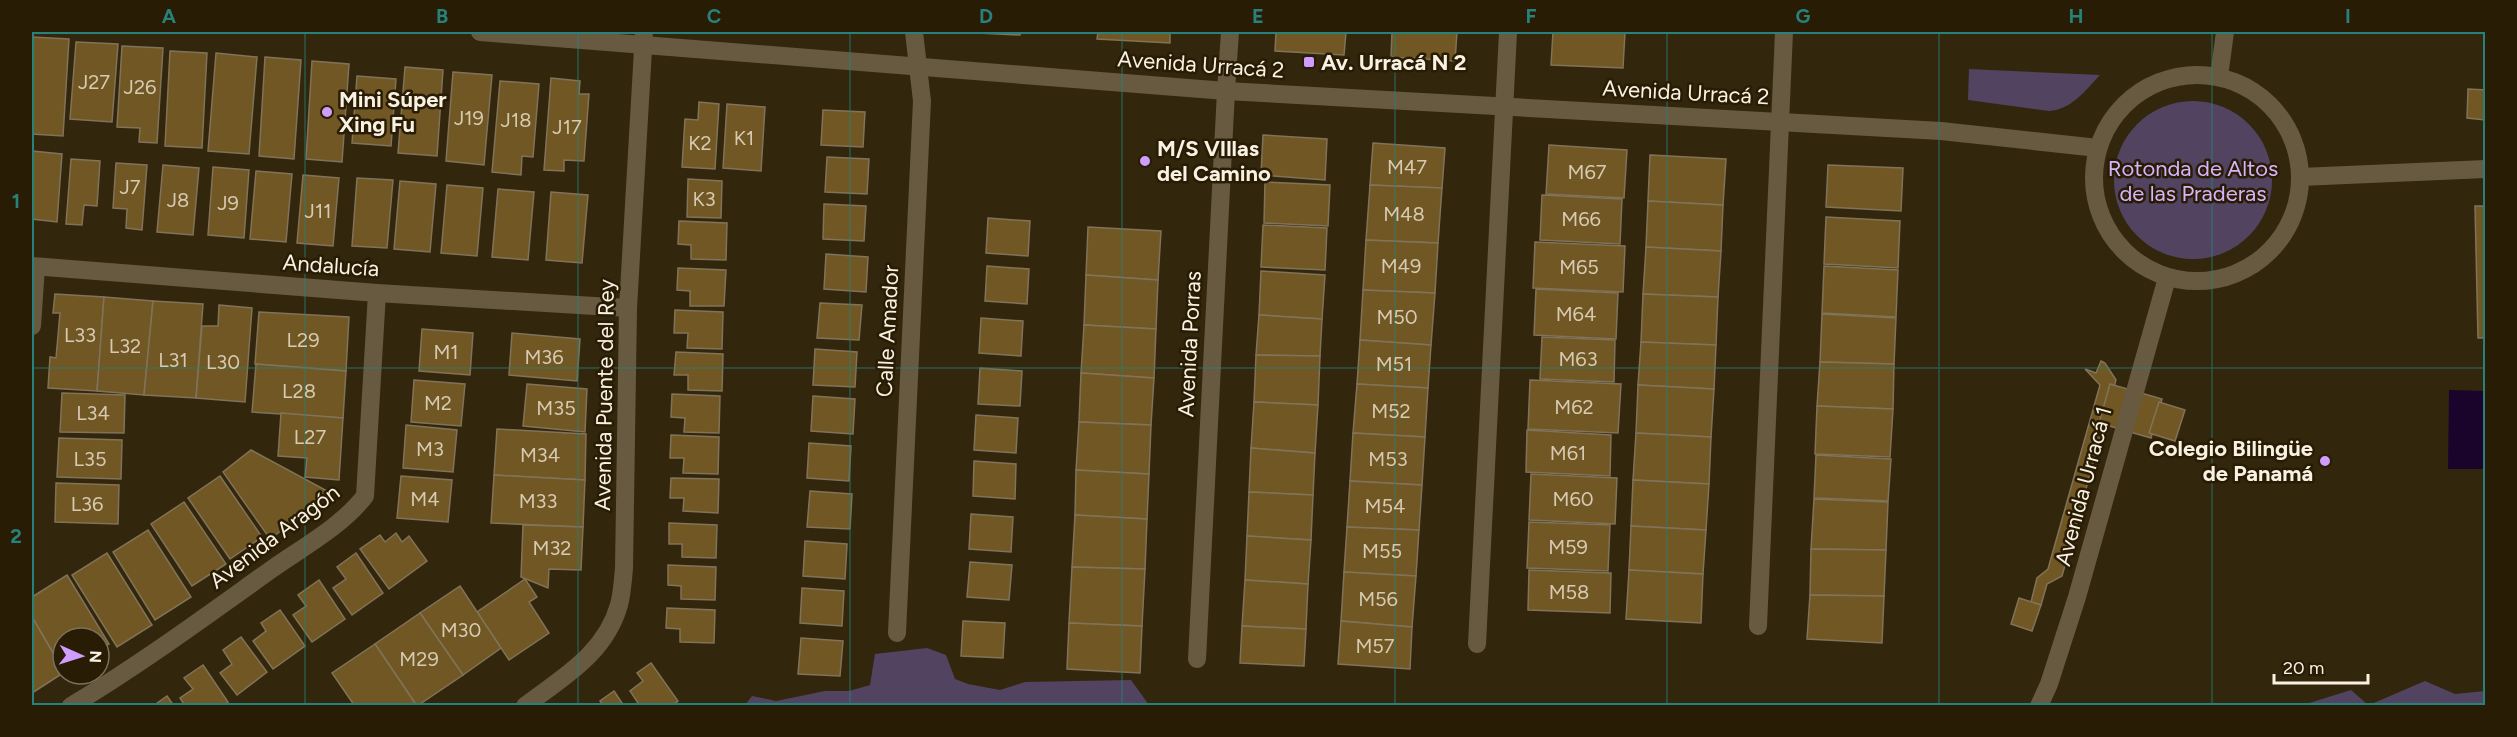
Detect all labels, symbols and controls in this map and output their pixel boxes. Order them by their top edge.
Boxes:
text: A [162,4,177,28]
text: B [436,4,448,28]
text: C [707,4,721,28]
text: D [979,4,993,28]
text: E [1252,4,1264,28]
text: F [1525,4,1537,28]
text: G [1796,4,1811,28]
text: H [2069,4,2084,28]
text: I [2345,4,2351,28]
street label: Avenida Urracá 2 [1117,45,1285,84]
place label: Av. Urracá N 2 [1321,49,1466,76]
marker: Av. Urracá N 2 [1302,55,1316,69]
house number: J27 [78,70,110,94]
house number: J26 [124,75,156,99]
street label: Avenida Urracá 2 [1602,75,1770,110]
place label: Mini Súper Xing Fu [339,86,447,138]
marker: Mini Súper Xing Fu [320,105,334,119]
house number: J19 [454,106,484,130]
house number: J18 [501,108,531,132]
house number: J17 [552,115,582,139]
house number: K1 [734,126,754,150]
house number: K2 [688,131,712,155]
place label: M/S VIllas del Camino [1157,135,1271,187]
marker: M/S VIllas del Camino [1138,154,1152,168]
house number: M47 [1387,155,1427,179]
park label: Rotonda de Altos de las Praderas [2108,155,2278,207]
house number: M67 [1568,160,1607,184]
house number: J7 [119,175,141,199]
house number: K3 [692,187,716,211]
house number: J8 [167,188,189,212]
text: 1 [12,189,20,213]
house number: J9 [217,191,239,215]
house number: J11 [305,199,331,223]
house number: M48 [1383,202,1425,226]
house number: M66 [1561,207,1601,231]
street label: Andalucía [282,249,380,282]
house number: M49 [1381,254,1421,278]
house number: M65 [1559,255,1599,279]
street label: Calle Amador [871,264,904,398]
street label: Avenida Porras [1172,270,1207,418]
street label: Avenida Puente del Rey [589,278,620,511]
house number: M64 [1556,302,1596,326]
house number: M50 [1376,305,1418,329]
house number: L33 [64,323,96,347]
house number: L29 [287,328,319,352]
house number: L32 [109,334,141,358]
house number: M1 [433,340,459,364]
house number: M36 [524,345,564,369]
house number: M63 [1558,347,1598,371]
house number: L31 [158,348,188,372]
house number: L30 [206,350,240,374]
house number: M51 [1376,352,1412,376]
house number: L28 [282,379,316,403]
house number: M2 [424,391,452,415]
house number: M62 [1554,395,1594,419]
house number: M35 [536,396,576,420]
house number: M52 [1371,399,1411,423]
house number: L34 [76,401,110,425]
street label: Avenida Urracá 1 [2049,403,2118,569]
house number: L27 [294,425,326,449]
place label: Colegio Bilingüe de Panamá [2149,435,2313,487]
house number: M3 [416,437,444,461]
house number: M61 [1550,441,1586,465]
house number: M34 [520,443,560,467]
house number: L35 [74,447,106,471]
house number: M53 [1368,447,1408,471]
marker: Colegio Bilingüe de Panamá [2318,454,2332,468]
street label: Avenida Aragón [204,479,345,594]
house number: M4 [410,487,440,511]
house number: M60 [1552,487,1594,511]
house number: M33 [519,489,557,513]
house number: L36 [71,492,103,516]
house number: M54 [1365,494,1405,518]
text: 2 [10,524,22,548]
house number: M59 [1548,535,1588,559]
house number: M32 [533,536,571,560]
house number: M55 [1362,539,1402,563]
house number: M58 [1549,580,1589,604]
house number: M56 [1358,587,1398,611]
house number: M30 [441,618,481,642]
north arrow [51,626,111,686]
house number: M57 [1355,634,1395,658]
house number: M29 [399,647,439,671]
scale bar [2274,647,2368,685]
text: N [86,650,105,663]
text: 20 m [2283,657,2324,679]

